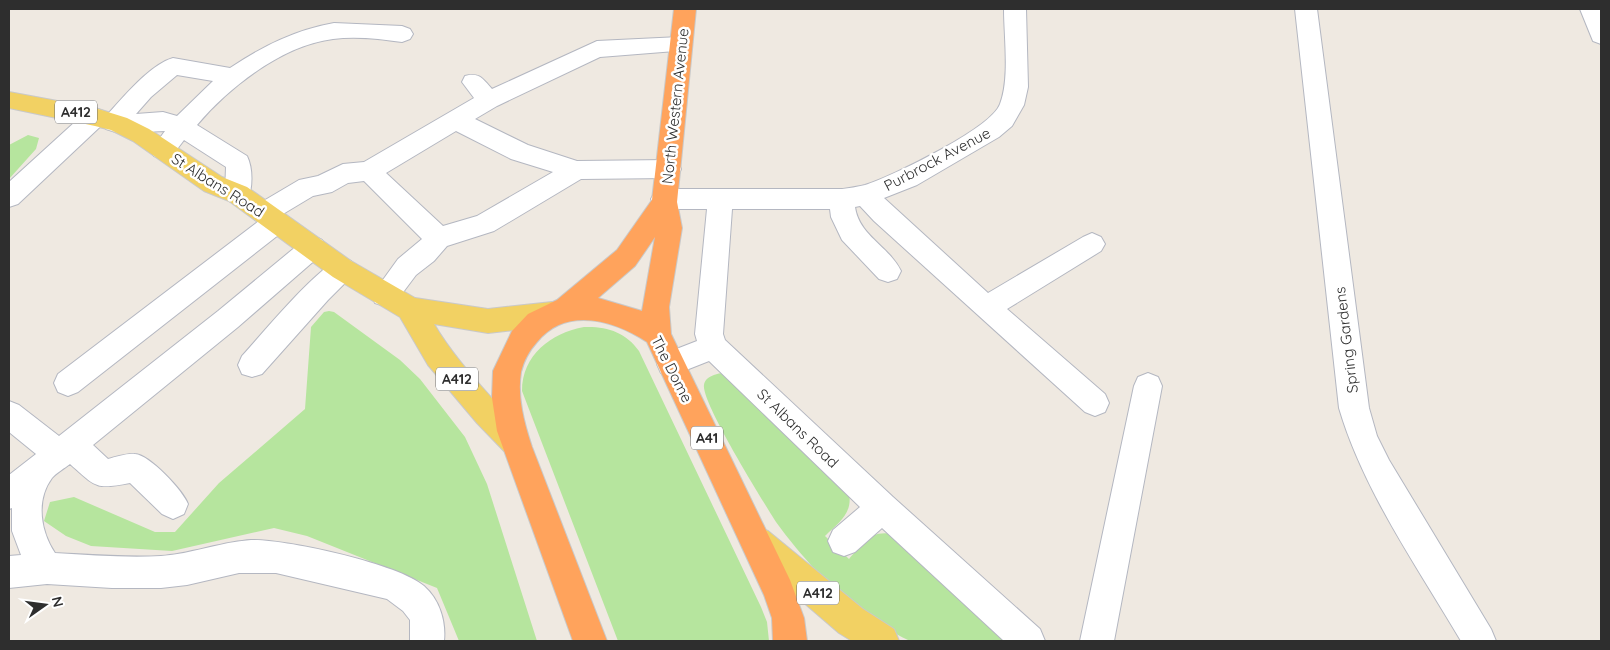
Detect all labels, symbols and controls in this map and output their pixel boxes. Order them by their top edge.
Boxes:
street label: North Western Avenue [657,27,693,185]
road number: A412 [55,100,97,124]
street label: Purbrock Avenue [880,123,994,195]
street label: St Albans Road [168,149,268,221]
street label: Spring Gardens [1330,286,1362,394]
street label: The Dome [647,332,697,406]
road number: A412 [436,368,478,390]
street label: St Albans Road [753,384,843,472]
road number: A41 [691,426,723,449]
north arrow [20,580,70,630]
road number: A412 [797,582,839,604]
text: N [48,595,68,609]

